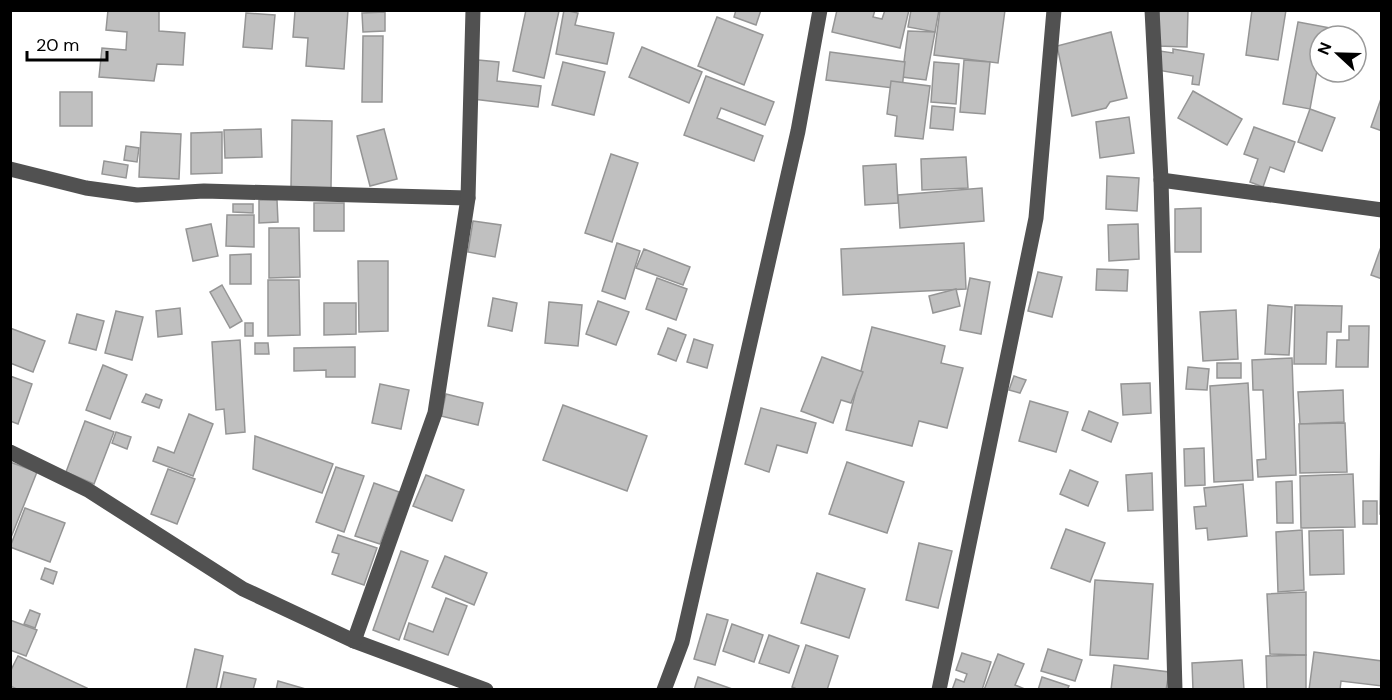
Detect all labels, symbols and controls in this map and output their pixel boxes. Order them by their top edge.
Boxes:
scale bar [27,24,106,62]
north arrow [1308,24,1368,84]
text: 20 m [36,33,79,57]
text: N [1313,39,1336,58]

